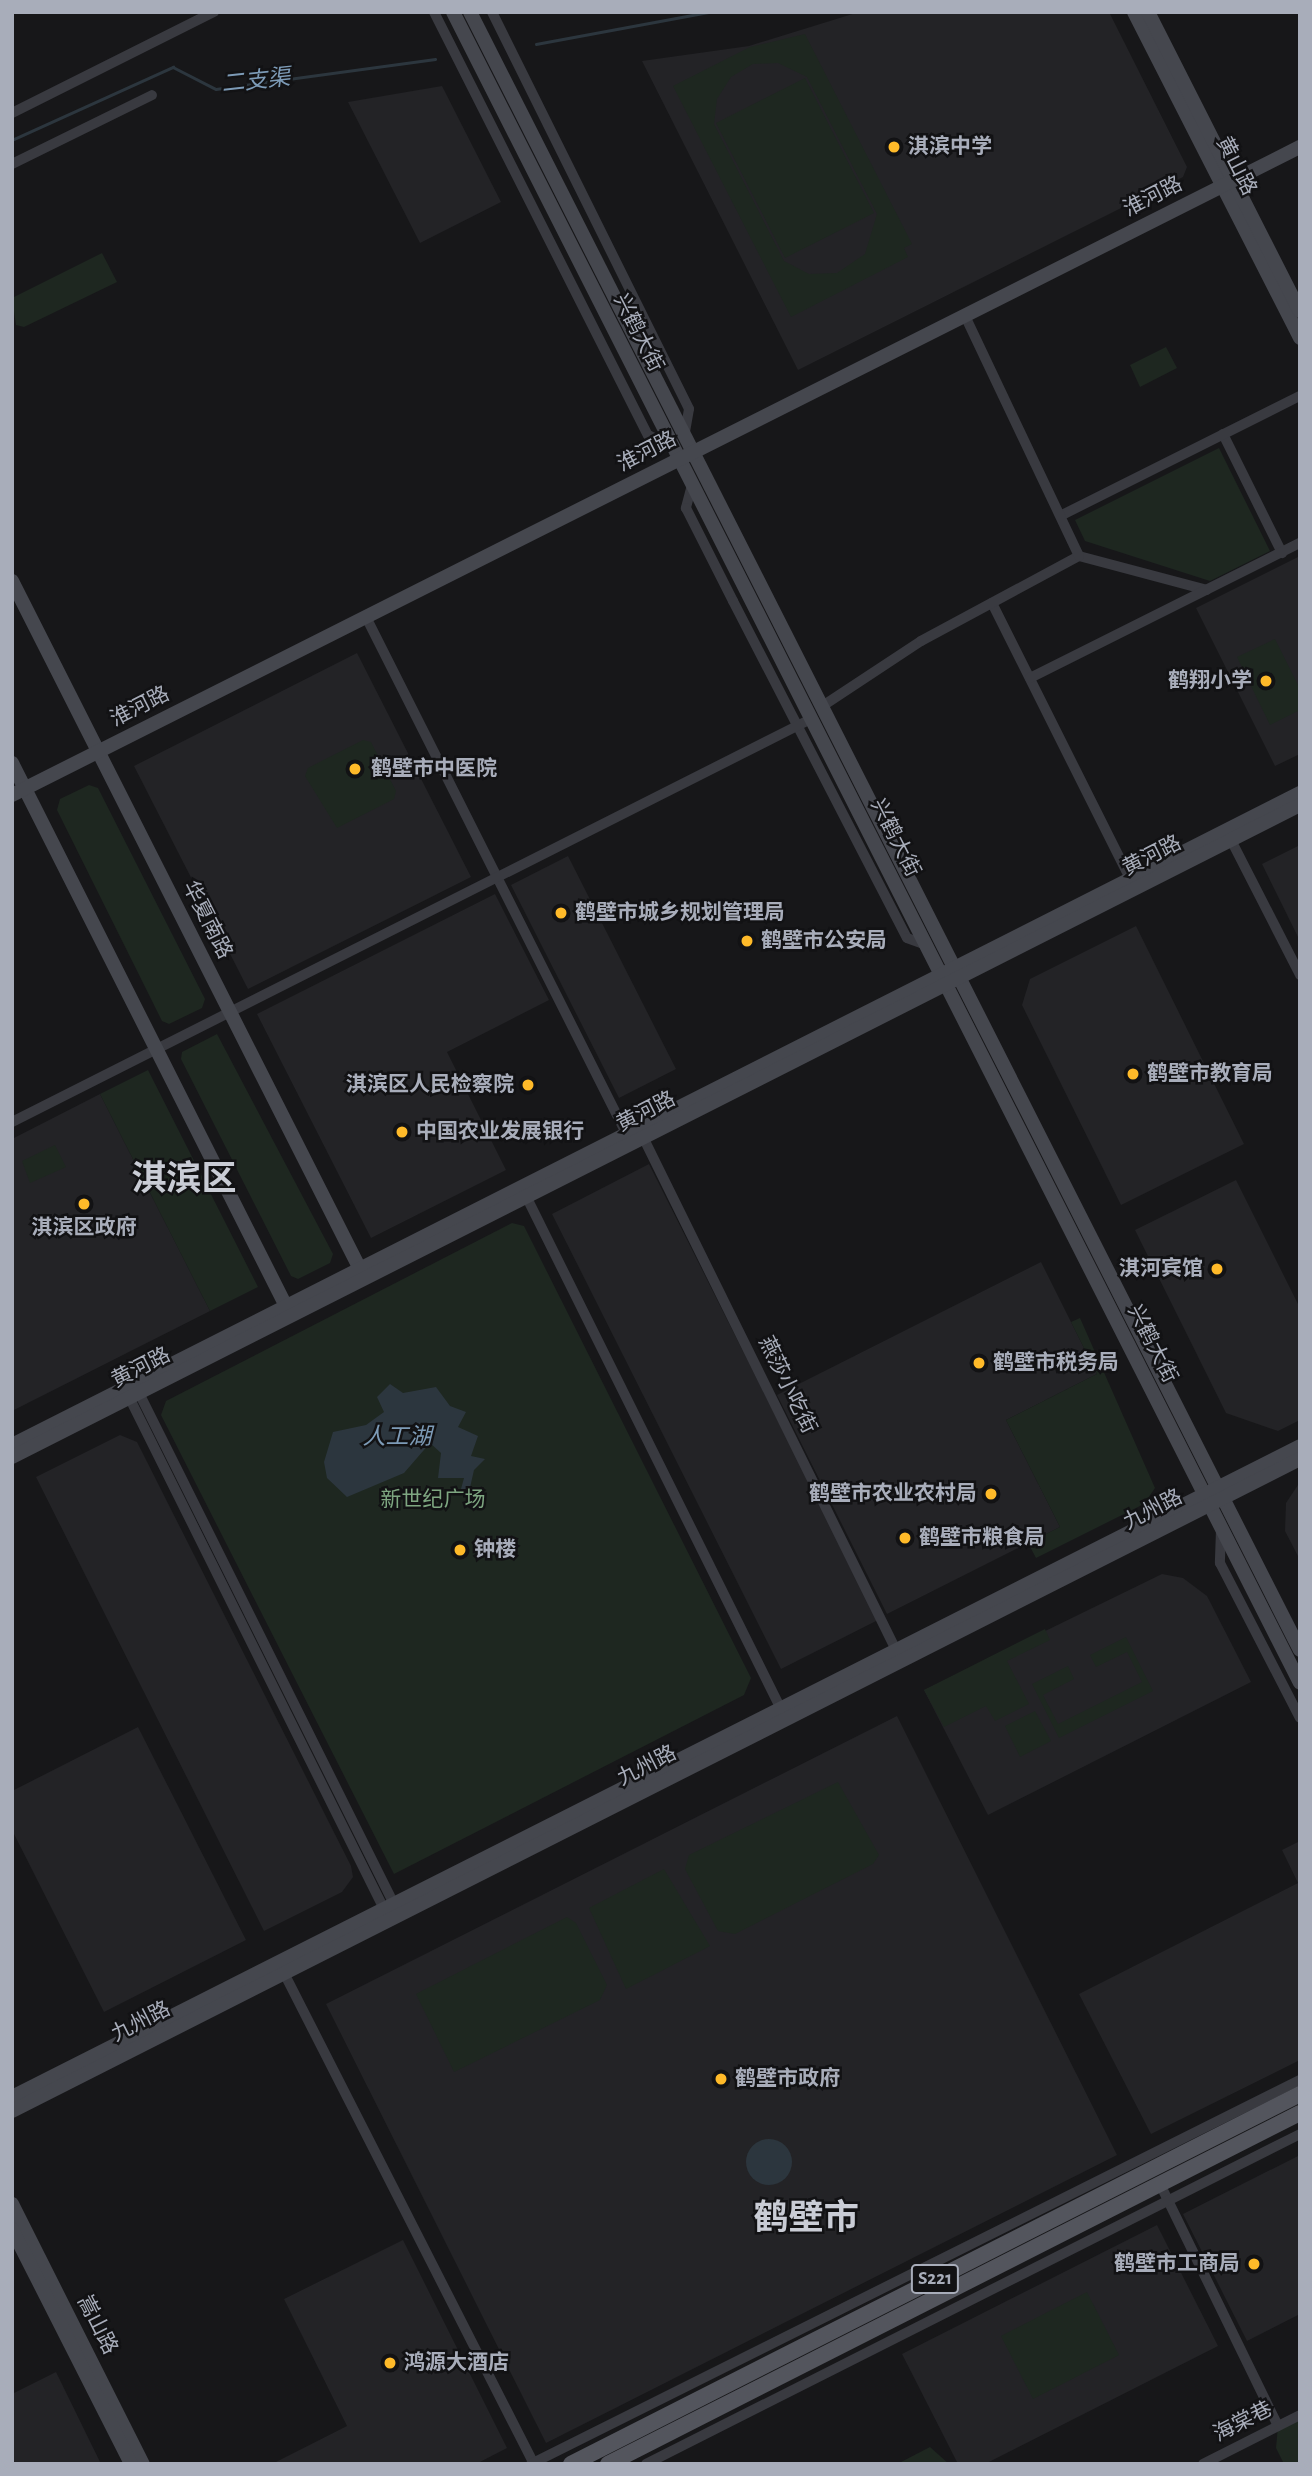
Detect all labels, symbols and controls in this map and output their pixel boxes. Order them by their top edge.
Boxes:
water label: 二支渠 [220,65,292,99]
street label: 黄山路 [1210,132,1262,200]
place label: 淇滨中学 [908,134,992,160]
marker: 淇滨中学 [886,139,902,155]
street label: 淮河路 [1119,171,1187,223]
street label: 兴鹤大街 [608,290,668,376]
street label: 淮河路 [613,426,681,478]
place label: 鹤翔小学 [1168,668,1252,694]
marker: 鹤翔小学 [1258,673,1274,689]
street label: 淮河路 [106,681,174,733]
place label: 鹤壁市中医院 [371,756,497,782]
marker: 鹤壁市中医院 [345,759,365,779]
street label: 兴鹤大街 [865,795,925,881]
street label: 黄河路 [1118,830,1186,882]
street label: 华夏南路 [177,877,237,963]
place label: 鹤壁市城乡规划管理局 [575,900,785,926]
marker: 鹤壁市城乡规划管理局 [553,905,569,921]
place label: 鹤壁市公安局 [761,928,887,954]
marker: 鹤壁市公安局 [739,933,755,949]
place label: 鹤壁市教育局 [1147,1061,1273,1087]
marker: 鹤壁市教育局 [1125,1066,1141,1082]
place label: 淇滨区人民检察院 [346,1072,514,1098]
marker: 淇滨区人民检察院 [520,1077,536,1093]
street label: 黄河路 [612,1086,680,1138]
place label: 中国农业发展银行 [416,1119,584,1145]
marker: 中国农业发展银行 [394,1124,410,1140]
district label: 淇滨区 [132,1159,236,1201]
marker: 淇滨区政府 [76,1196,92,1212]
place label: 淇滨区政府 [32,1215,136,1241]
place label: 淇河宾馆 [1119,1256,1203,1282]
marker: 淇河宾馆 [1209,1261,1225,1277]
street label: 兴鹤大街 [1122,1301,1182,1387]
street label: 燕莎小吃街 [753,1332,821,1438]
street label: 黄河路 [107,1342,175,1394]
place label: 鹤壁市税务局 [993,1350,1119,1376]
marker: 鹤壁市税务局 [971,1355,987,1371]
water label: 人工湖 [363,1424,431,1452]
place label: 鹤壁市农业农村局 [809,1481,977,1507]
street label: 九州路 [1119,1484,1187,1536]
marker: 鹤壁市农业农村局 [983,1486,999,1502]
park label: 新世纪广场 [381,1487,485,1513]
place label: 鹤壁市粮食局 [919,1525,1045,1551]
marker: 鹤壁市粮食局 [897,1530,913,1546]
place label: 钟楼 [474,1537,516,1563]
marker: 钟楼 [452,1542,468,1558]
street label: 九州路 [613,1740,681,1792]
street label: 九州路 [107,1996,175,2048]
place label: 鹤壁市政府 [735,2066,840,2092]
marker: 鹤壁市政府 [713,2071,729,2087]
district label: 鹤壁市 [754,2198,858,2240]
place label: 鹤壁市工商局 [1114,2251,1240,2277]
marker: 鹤壁市工商局 [1246,2256,1262,2272]
road number: S221 [911,2264,960,2294]
street label: 嵩山路 [71,2291,123,2359]
place label: 鸿源大酒店 [404,2350,509,2376]
marker: 鸿源大酒店 [382,2355,398,2371]
street label: 海棠巷 [1209,2396,1277,2448]

